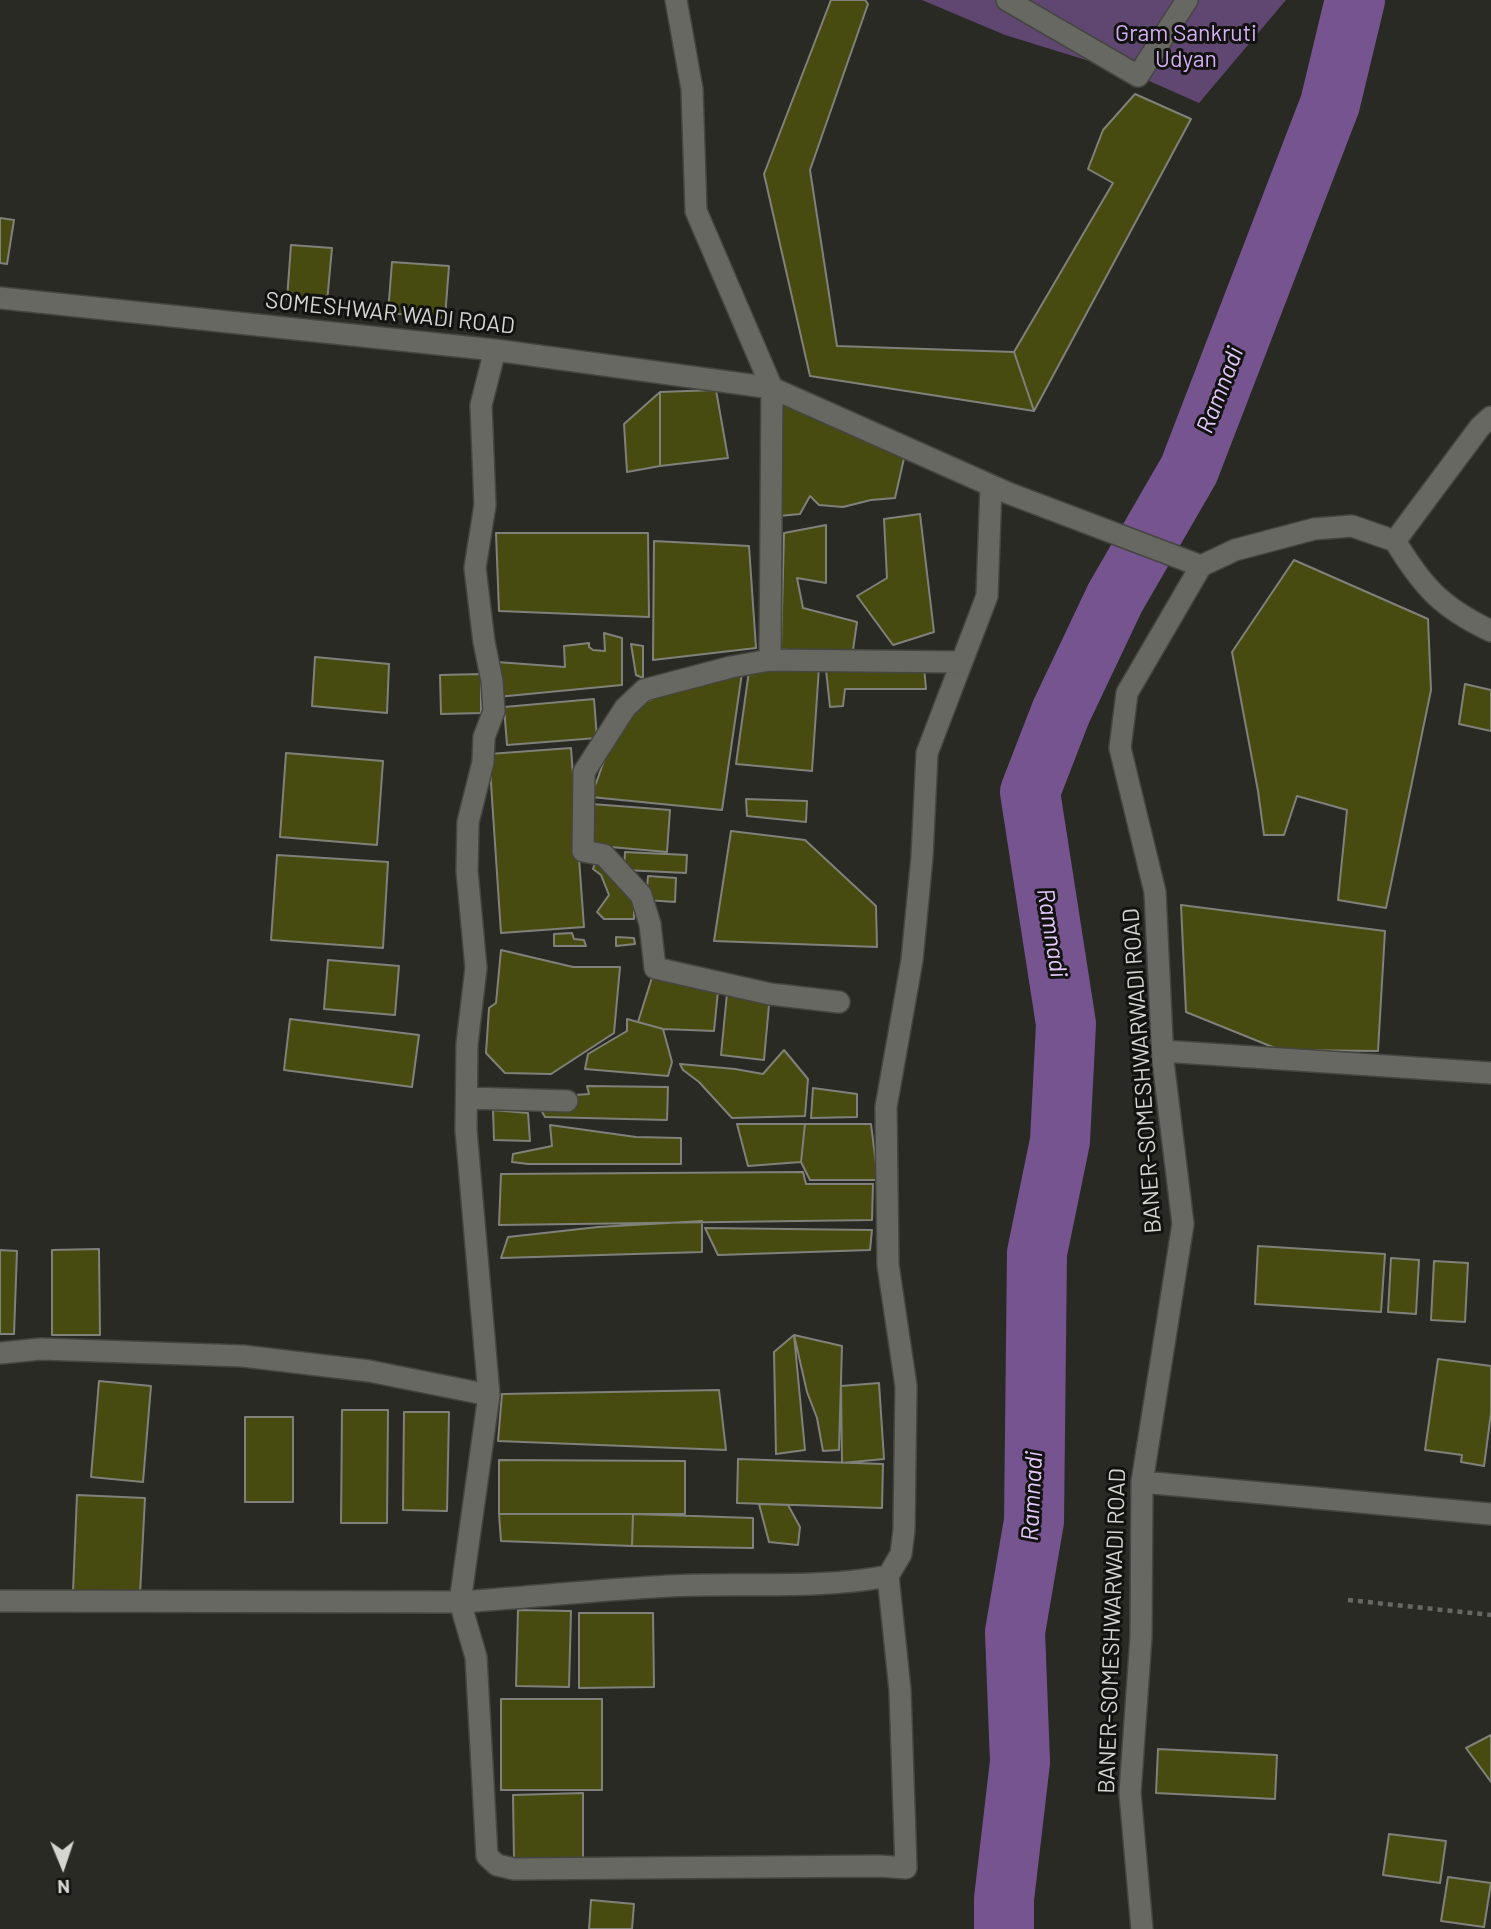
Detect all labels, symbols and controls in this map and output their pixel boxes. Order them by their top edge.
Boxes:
park label: Gram Sankruti Udyan [1115,19,1257,73]
street label: SOMESHWAR WADI ROAD [264,286,516,340]
water label: Ramnadi [1190,343,1250,437]
water label: Ramnadi [1031,886,1073,980]
street label: BANER-SOMESHWARWADI ROAD [1117,908,1167,1234]
water label: Ramnadi [1015,1450,1049,1542]
street label: BANER-SOMESHWARWADI ROAD [1093,1468,1131,1794]
north arrow [28,1831,98,1901]
text: N [57,1876,70,1899]

